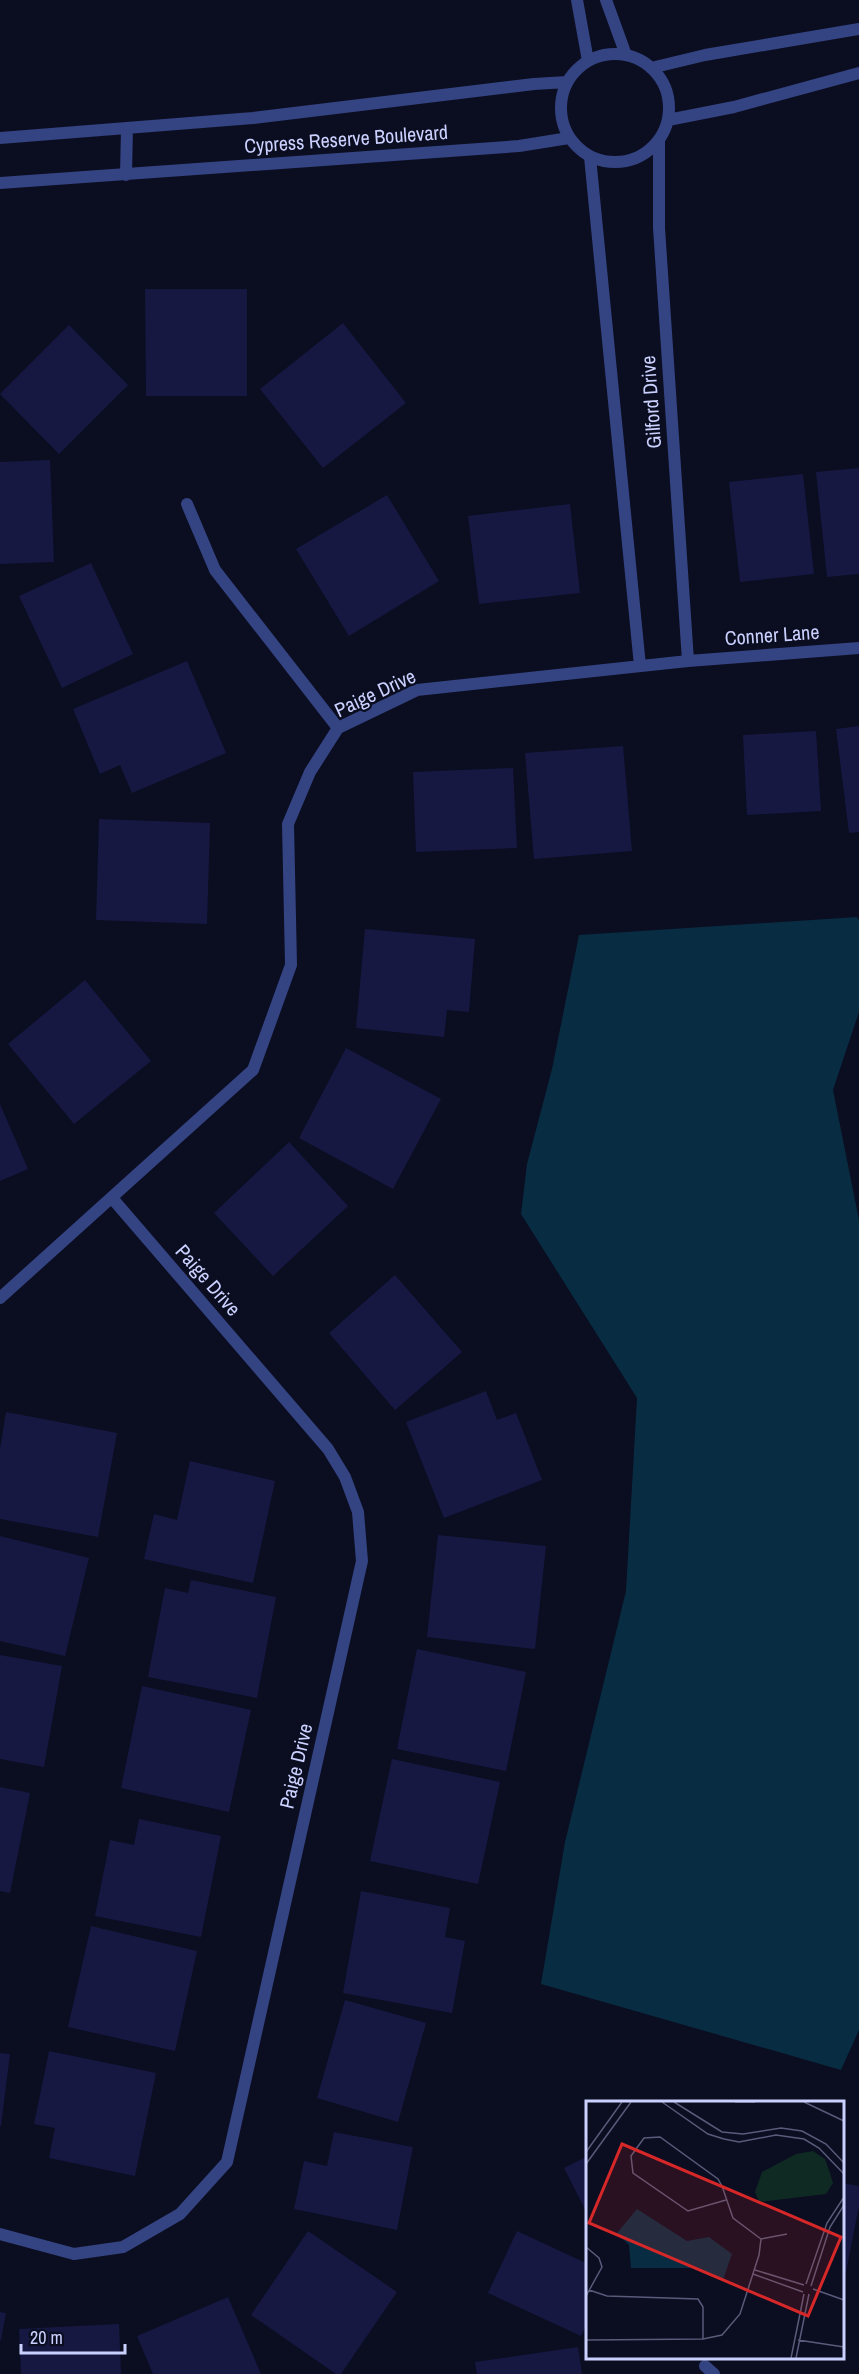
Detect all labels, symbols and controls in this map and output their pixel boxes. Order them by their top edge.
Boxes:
street label: Cypress Reserve Boulevard [243,118,449,159]
street label: Gilford Drive [634,355,667,449]
street label: Conner Lane [724,618,820,651]
street label: Paige Drive [330,662,420,723]
street label: Paige Drive [170,1238,247,1321]
street label: Paige Drive [273,1721,318,1811]
inset map [586,2101,844,2359]
scale bar [21,2317,124,2355]
text: 20 m [30,2325,63,2350]

